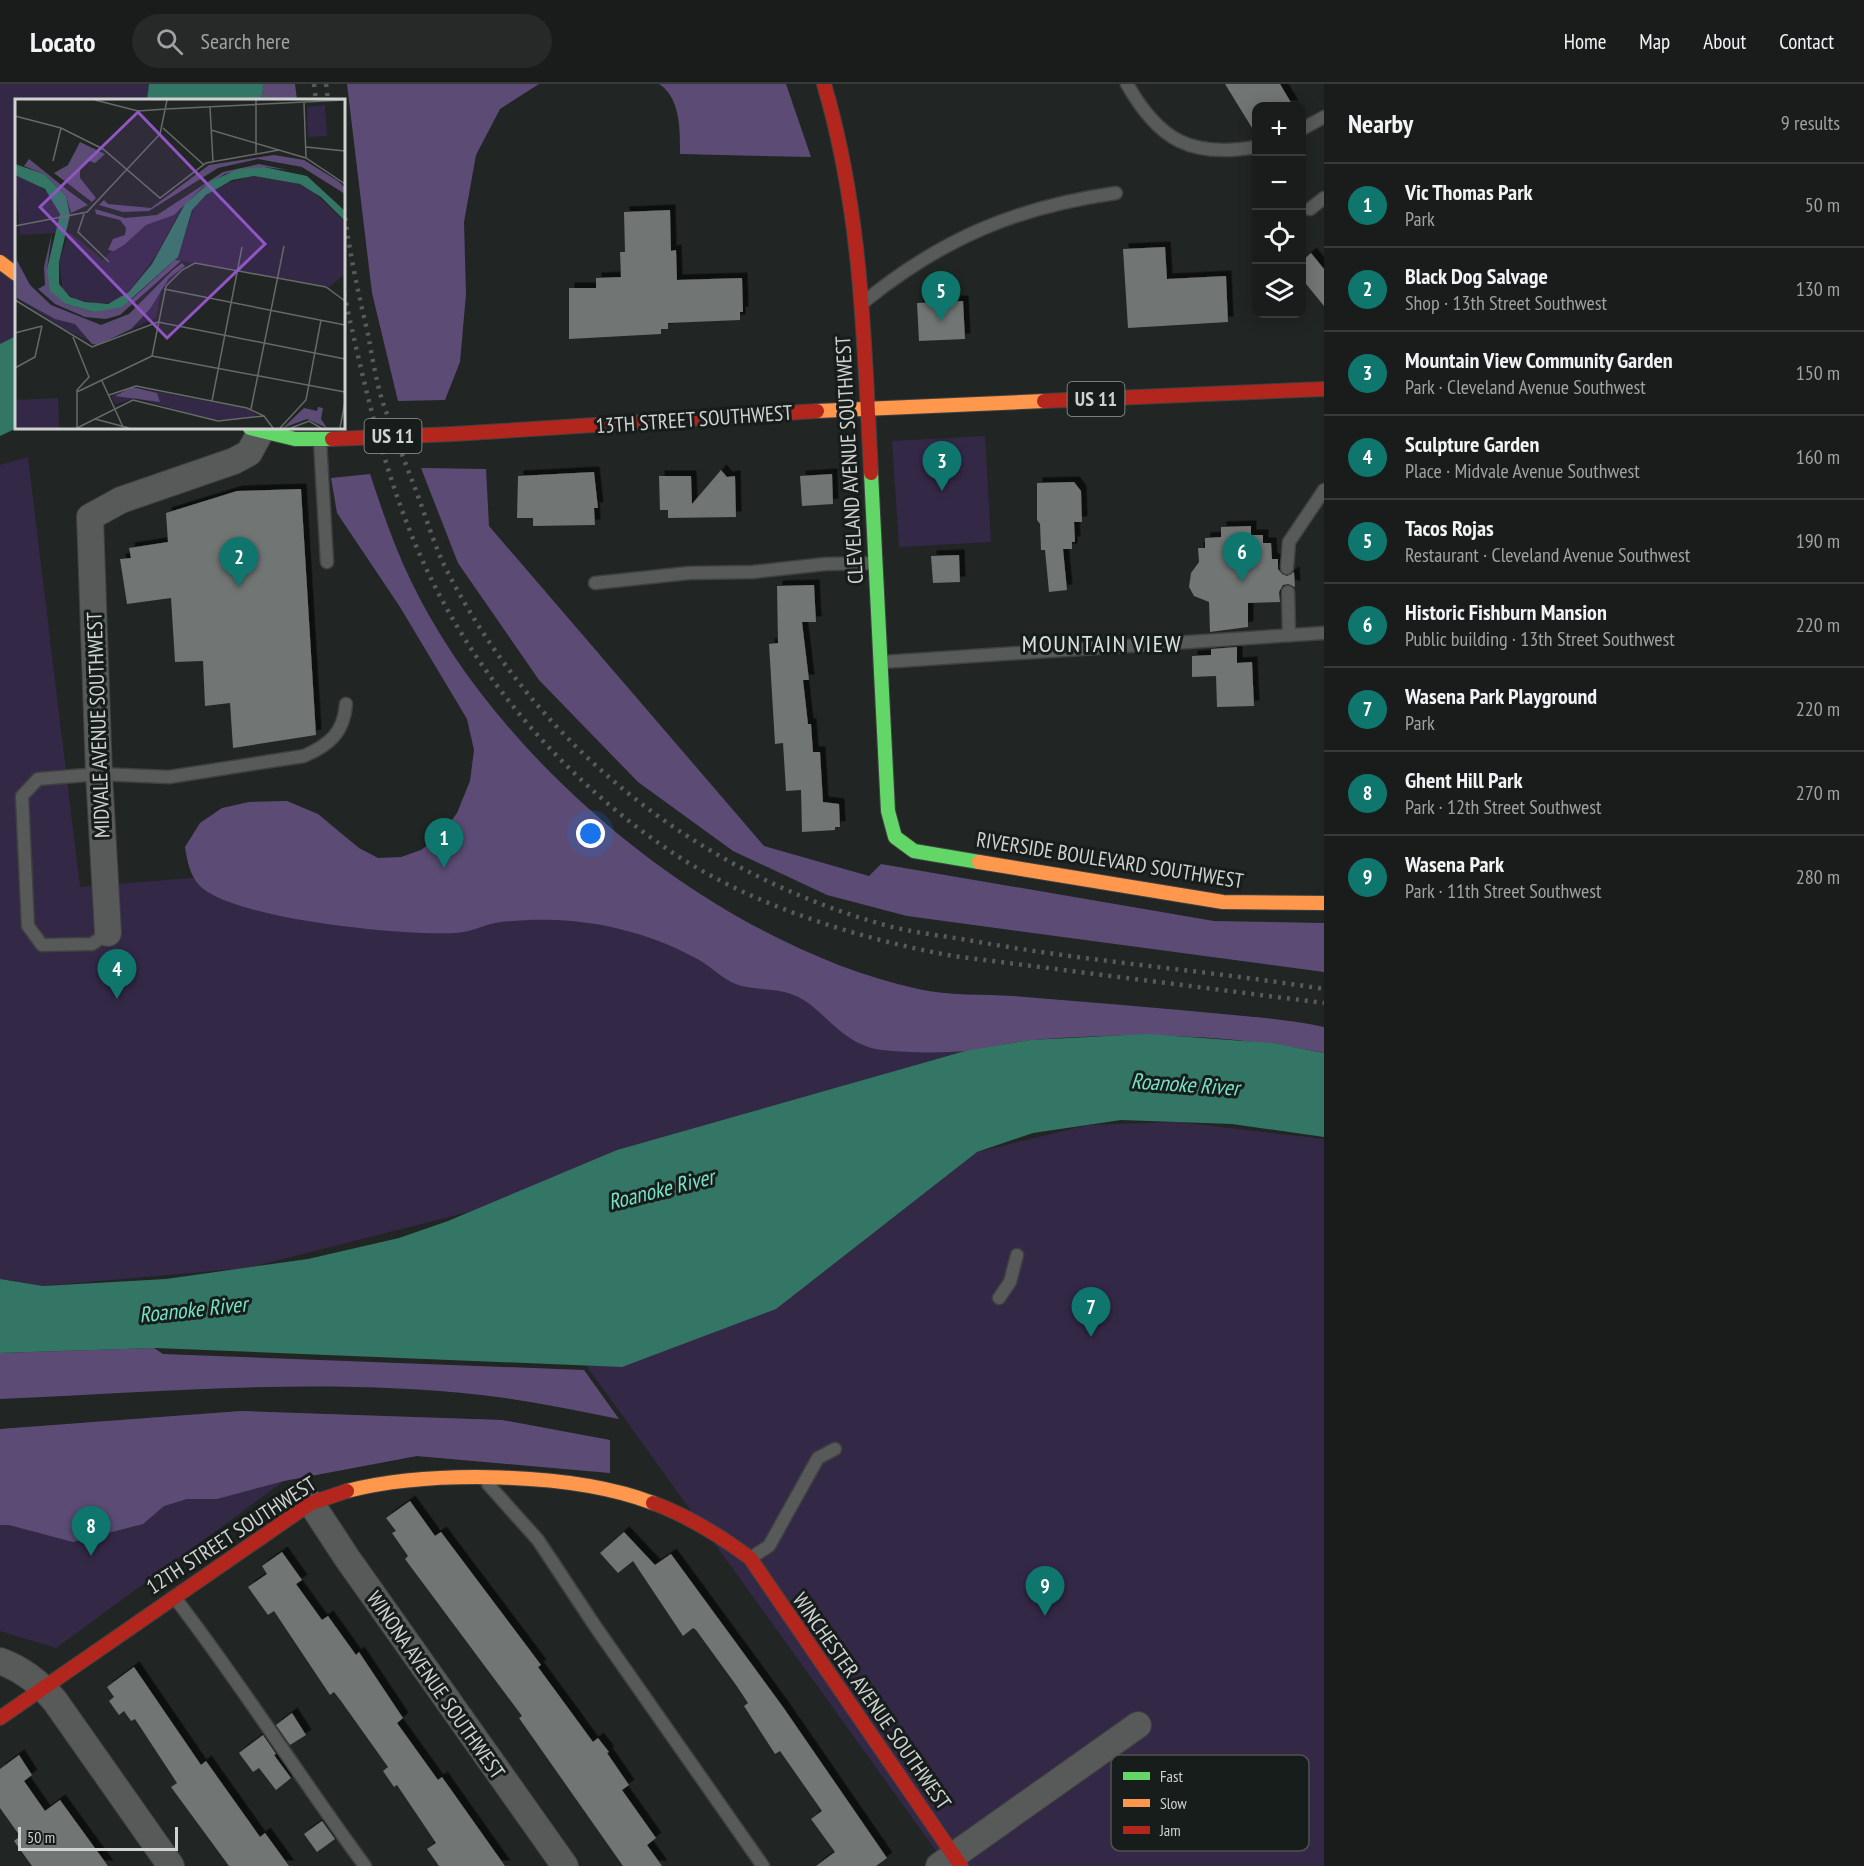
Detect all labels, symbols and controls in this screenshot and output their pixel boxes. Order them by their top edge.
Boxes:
search box [132,14,552,68]
text: Locato [30,23,96,60]
icon: search [153,25,186,58]
text: Search here [201,27,290,55]
text: Home [1564,28,1606,55]
text: Map [1639,28,1670,55]
text: About [1703,28,1746,55]
text: Contact [1779,28,1834,55]
inset map [15,99,345,429]
map controls [1252,102,1306,318]
button: + [1252,102,1306,156]
text: Nearby [1348,107,1413,140]
text: 9 results [1781,110,1840,136]
button: − [1252,156,1306,210]
text: Vic Thomas Park [1405,178,1533,206]
text: 1 [1363,192,1372,218]
text: 50 m [1805,192,1840,218]
text: Park [1405,206,1435,232]
button: locate [1252,210,1306,264]
text: Black Dog Salvage [1405,262,1548,290]
button: layers [1252,264,1306,318]
pin: 5 [922,272,960,321]
text: 2 [1363,276,1372,302]
text: 130 m [1796,276,1840,302]
text: Shop · 13th Street Southwest [1405,290,1607,316]
street label: CLEVELAND AVENUE SOUTHWEST [829,335,869,585]
text: Mountain View Community Garden [1405,346,1673,374]
text: 3 [1363,360,1372,386]
text: 150 m [1796,360,1840,386]
text: Park · Cleveland Avenue Southwest [1405,374,1646,400]
road number: US 11 [1068,382,1124,416]
street label: 13TH STREET SOUTHWEST [595,399,794,439]
road number: US 11 [364,419,422,453]
text: Sculpture Garden [1405,430,1539,458]
pin: 3 [922,442,962,491]
text: 4 [1363,444,1372,470]
text: 160 m [1796,444,1840,470]
text: Place · Midvale Avenue Southwest [1405,458,1640,484]
text: Tacos Rojas [1405,514,1494,542]
text: 5 [1363,528,1372,554]
text: 190 m [1796,528,1840,554]
pin: 6 [1222,532,1262,582]
pin: 2 [220,538,258,587]
text: Restaurant · Cleveland Avenue Southwest [1405,542,1690,568]
text: Historic Fishburn Mansion [1405,598,1607,626]
street label: MIDVALE AVENUE SOUTHWEST [81,611,115,839]
text: 6 [1363,612,1372,638]
text: 220 m [1796,612,1840,638]
text: Public building · 13th Street Southwest [1405,626,1675,652]
district label: MOUNTAIN VIEW [1022,628,1182,659]
text: Wasena Park Playground [1405,682,1597,710]
text: 7 [1363,696,1372,722]
text: 220 m [1796,696,1840,722]
text: Park [1405,710,1435,736]
text: Ghent Hill Park [1405,766,1523,794]
text: 8 [1363,780,1372,806]
text: 270 m [1796,780,1840,806]
text: Park · 12th Street Southwest [1405,794,1601,820]
pin: 1 [424,818,464,868]
your location [576,819,605,848]
street label: RIVERSIDE BOULEVARD SOUTHWEST [974,826,1246,895]
text: Wasena Park [1405,850,1504,878]
text: 9 [1363,864,1372,890]
text: 280 m [1796,864,1840,890]
text: Park · 11th Street Southwest [1405,878,1601,904]
pin: 4 [98,950,136,999]
water label: Roanoke River [1130,1066,1243,1102]
water label: Roanoke River [605,1162,720,1216]
pin: 7 [1072,1288,1110,1337]
water label: Roanoke River [138,1289,251,1329]
street label: 12TH STREET SOUTHWEST [141,1470,322,1600]
pin: 8 [72,1506,110,1556]
pin: 9 [1026,1566,1064,1616]
street label: WINONA AVENUE SOUTHWEST [361,1586,511,1785]
street label: WINCHESTER AVENUE SOUTHWEST [787,1587,958,1815]
legend [1111,1755,1309,1851]
text: Fast [1160,1766,1183,1786]
text: Slow [1160,1793,1187,1813]
text: Jam [1159,1820,1181,1840]
scale bar [18,1824,178,1852]
text: 50 m [27,1827,55,1847]

